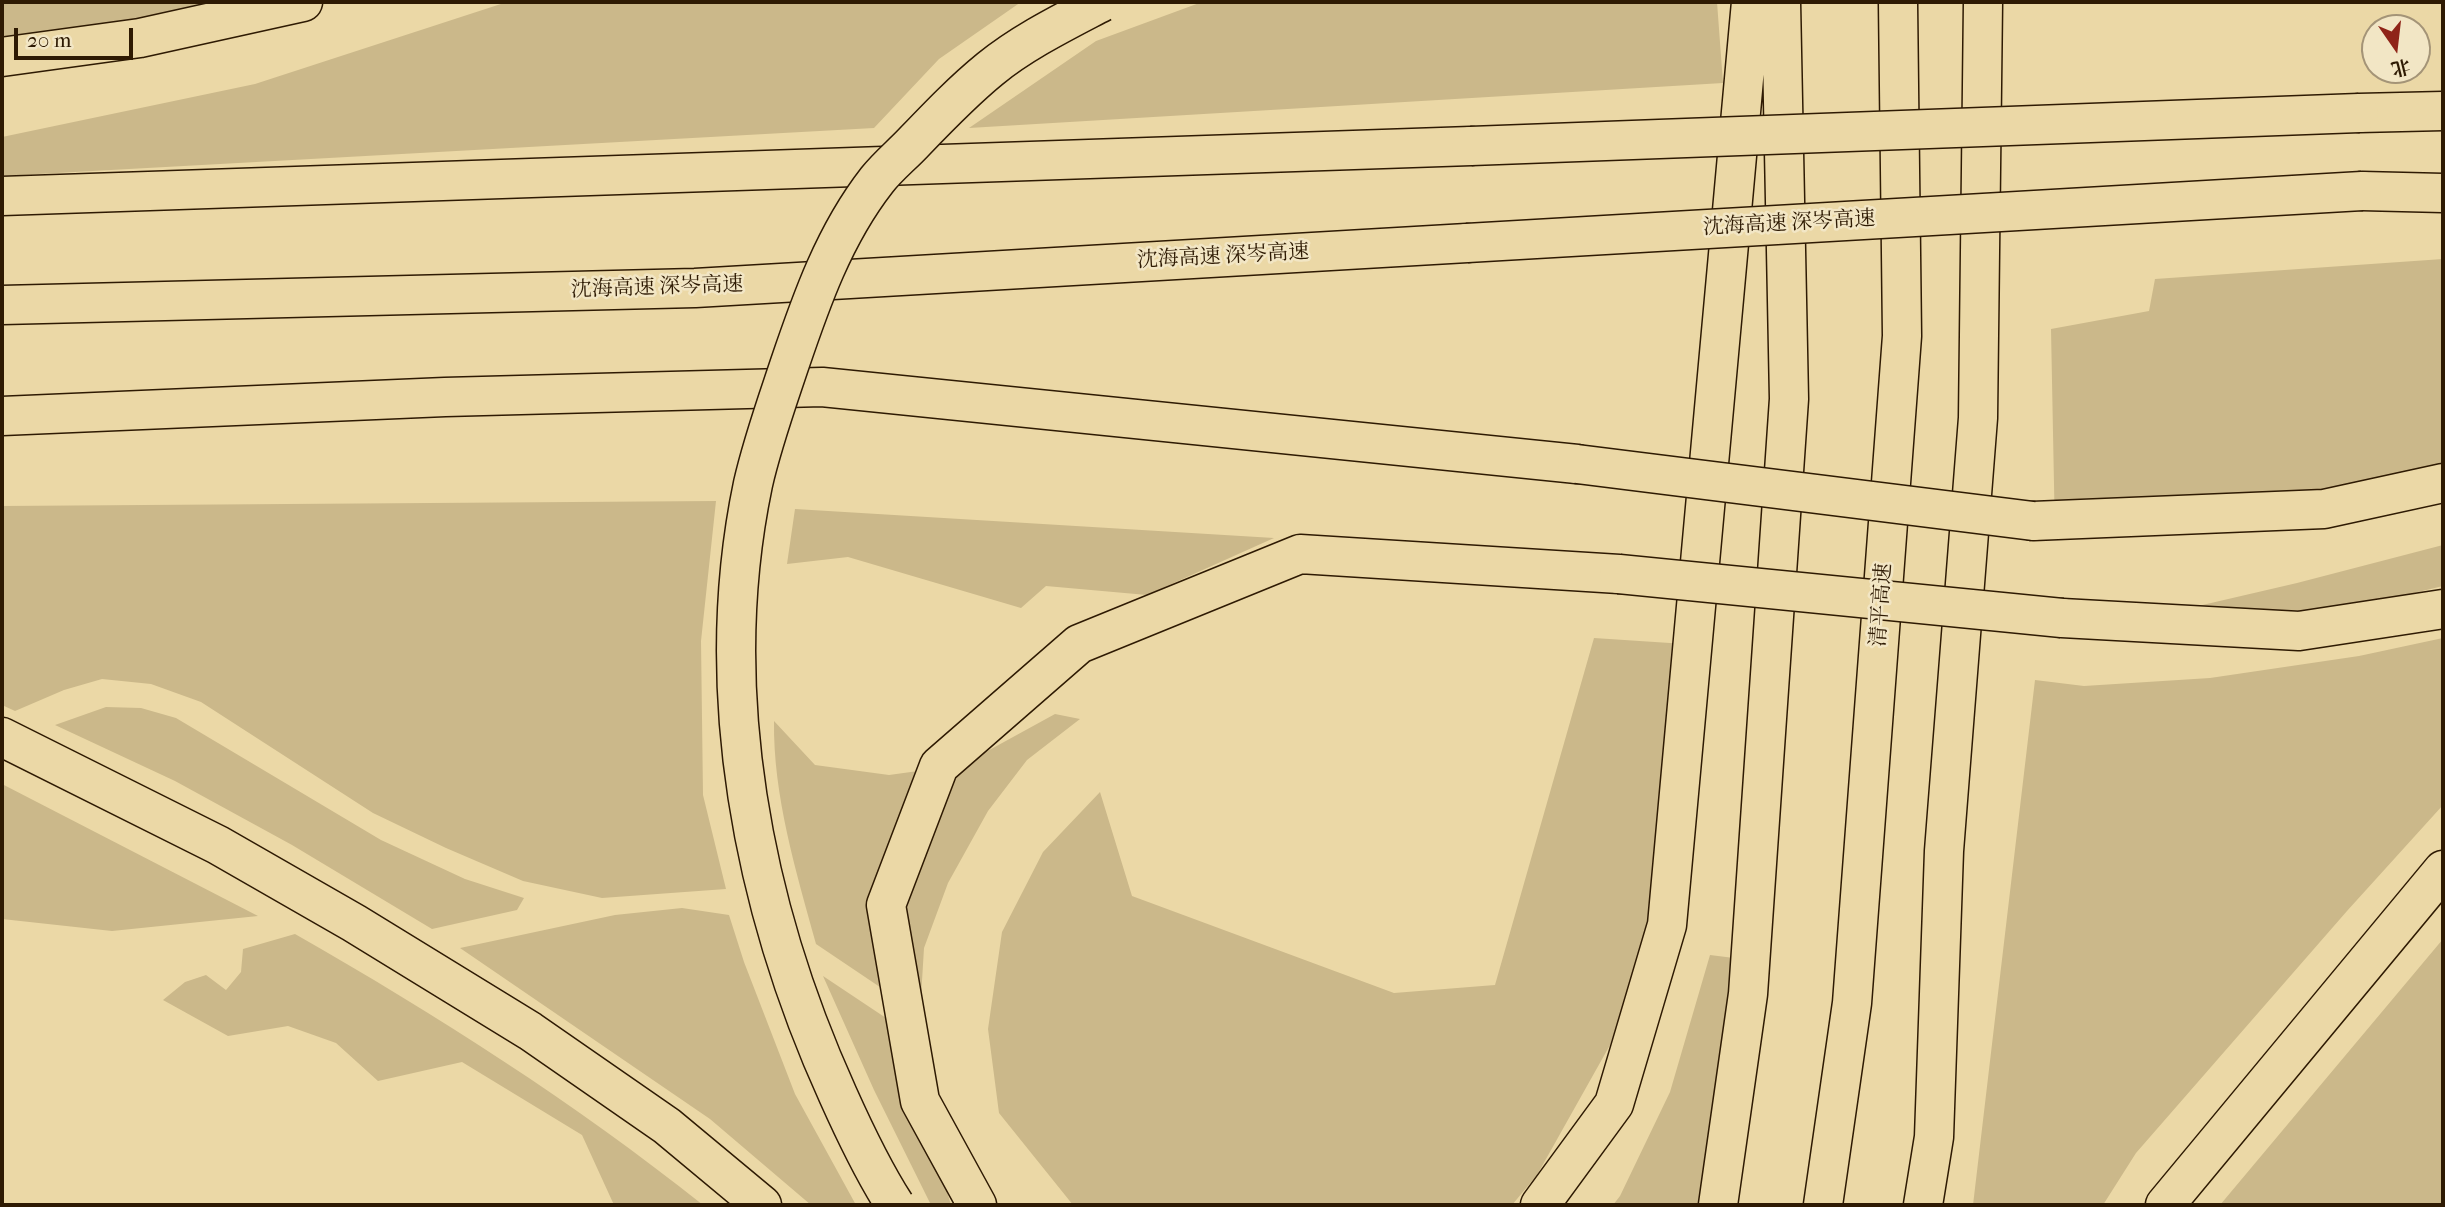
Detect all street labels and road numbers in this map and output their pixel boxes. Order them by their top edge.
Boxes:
street label: 沈海高速 深岑高速 [1702,207,1876,241]
street label: 沈海高速 深岑高速 [1136,240,1310,274]
street label: 沈海高速 深岑高速 [570,272,744,304]
street label: 清平高速 [1867,562,1897,648]

